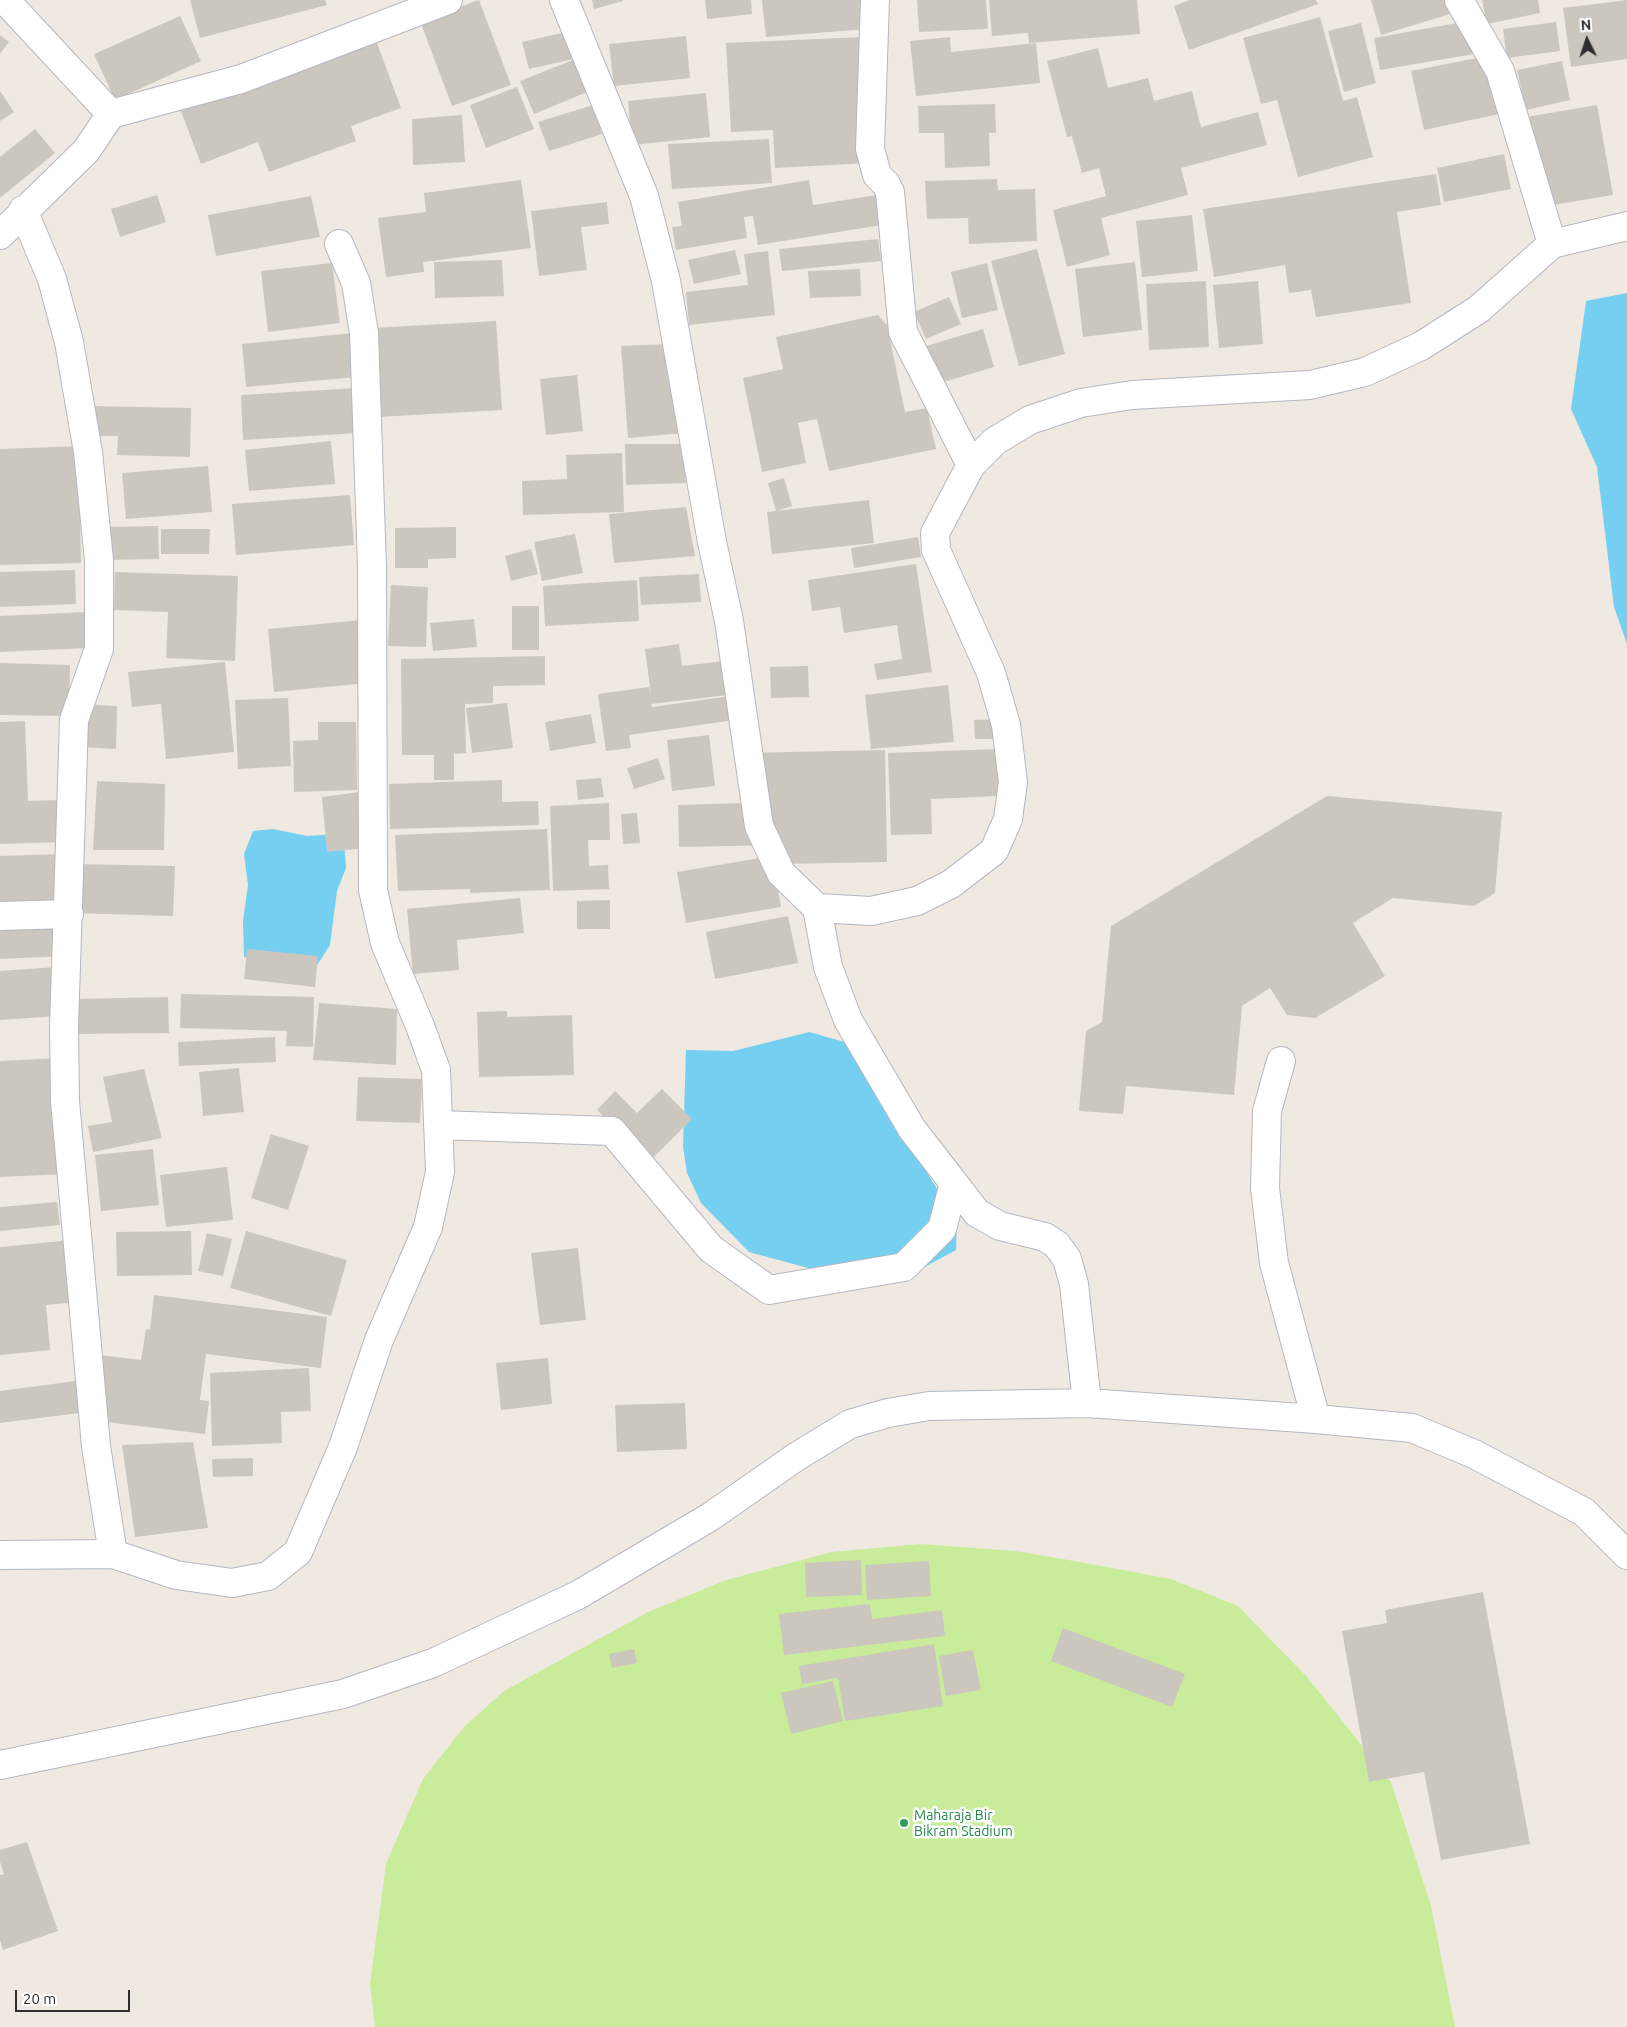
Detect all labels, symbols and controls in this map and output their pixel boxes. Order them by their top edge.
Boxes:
north arrow [1562,15,1612,65]
text: N [1580,17,1592,33]
place label: Maharaja Bir Bikram Stadium [914,1807,1013,1840]
marker: Maharaja Bir Bikram Stadium [898,1817,910,1829]
scale bar [18,1980,132,2012]
text: 20 m [23,1990,56,2007]

